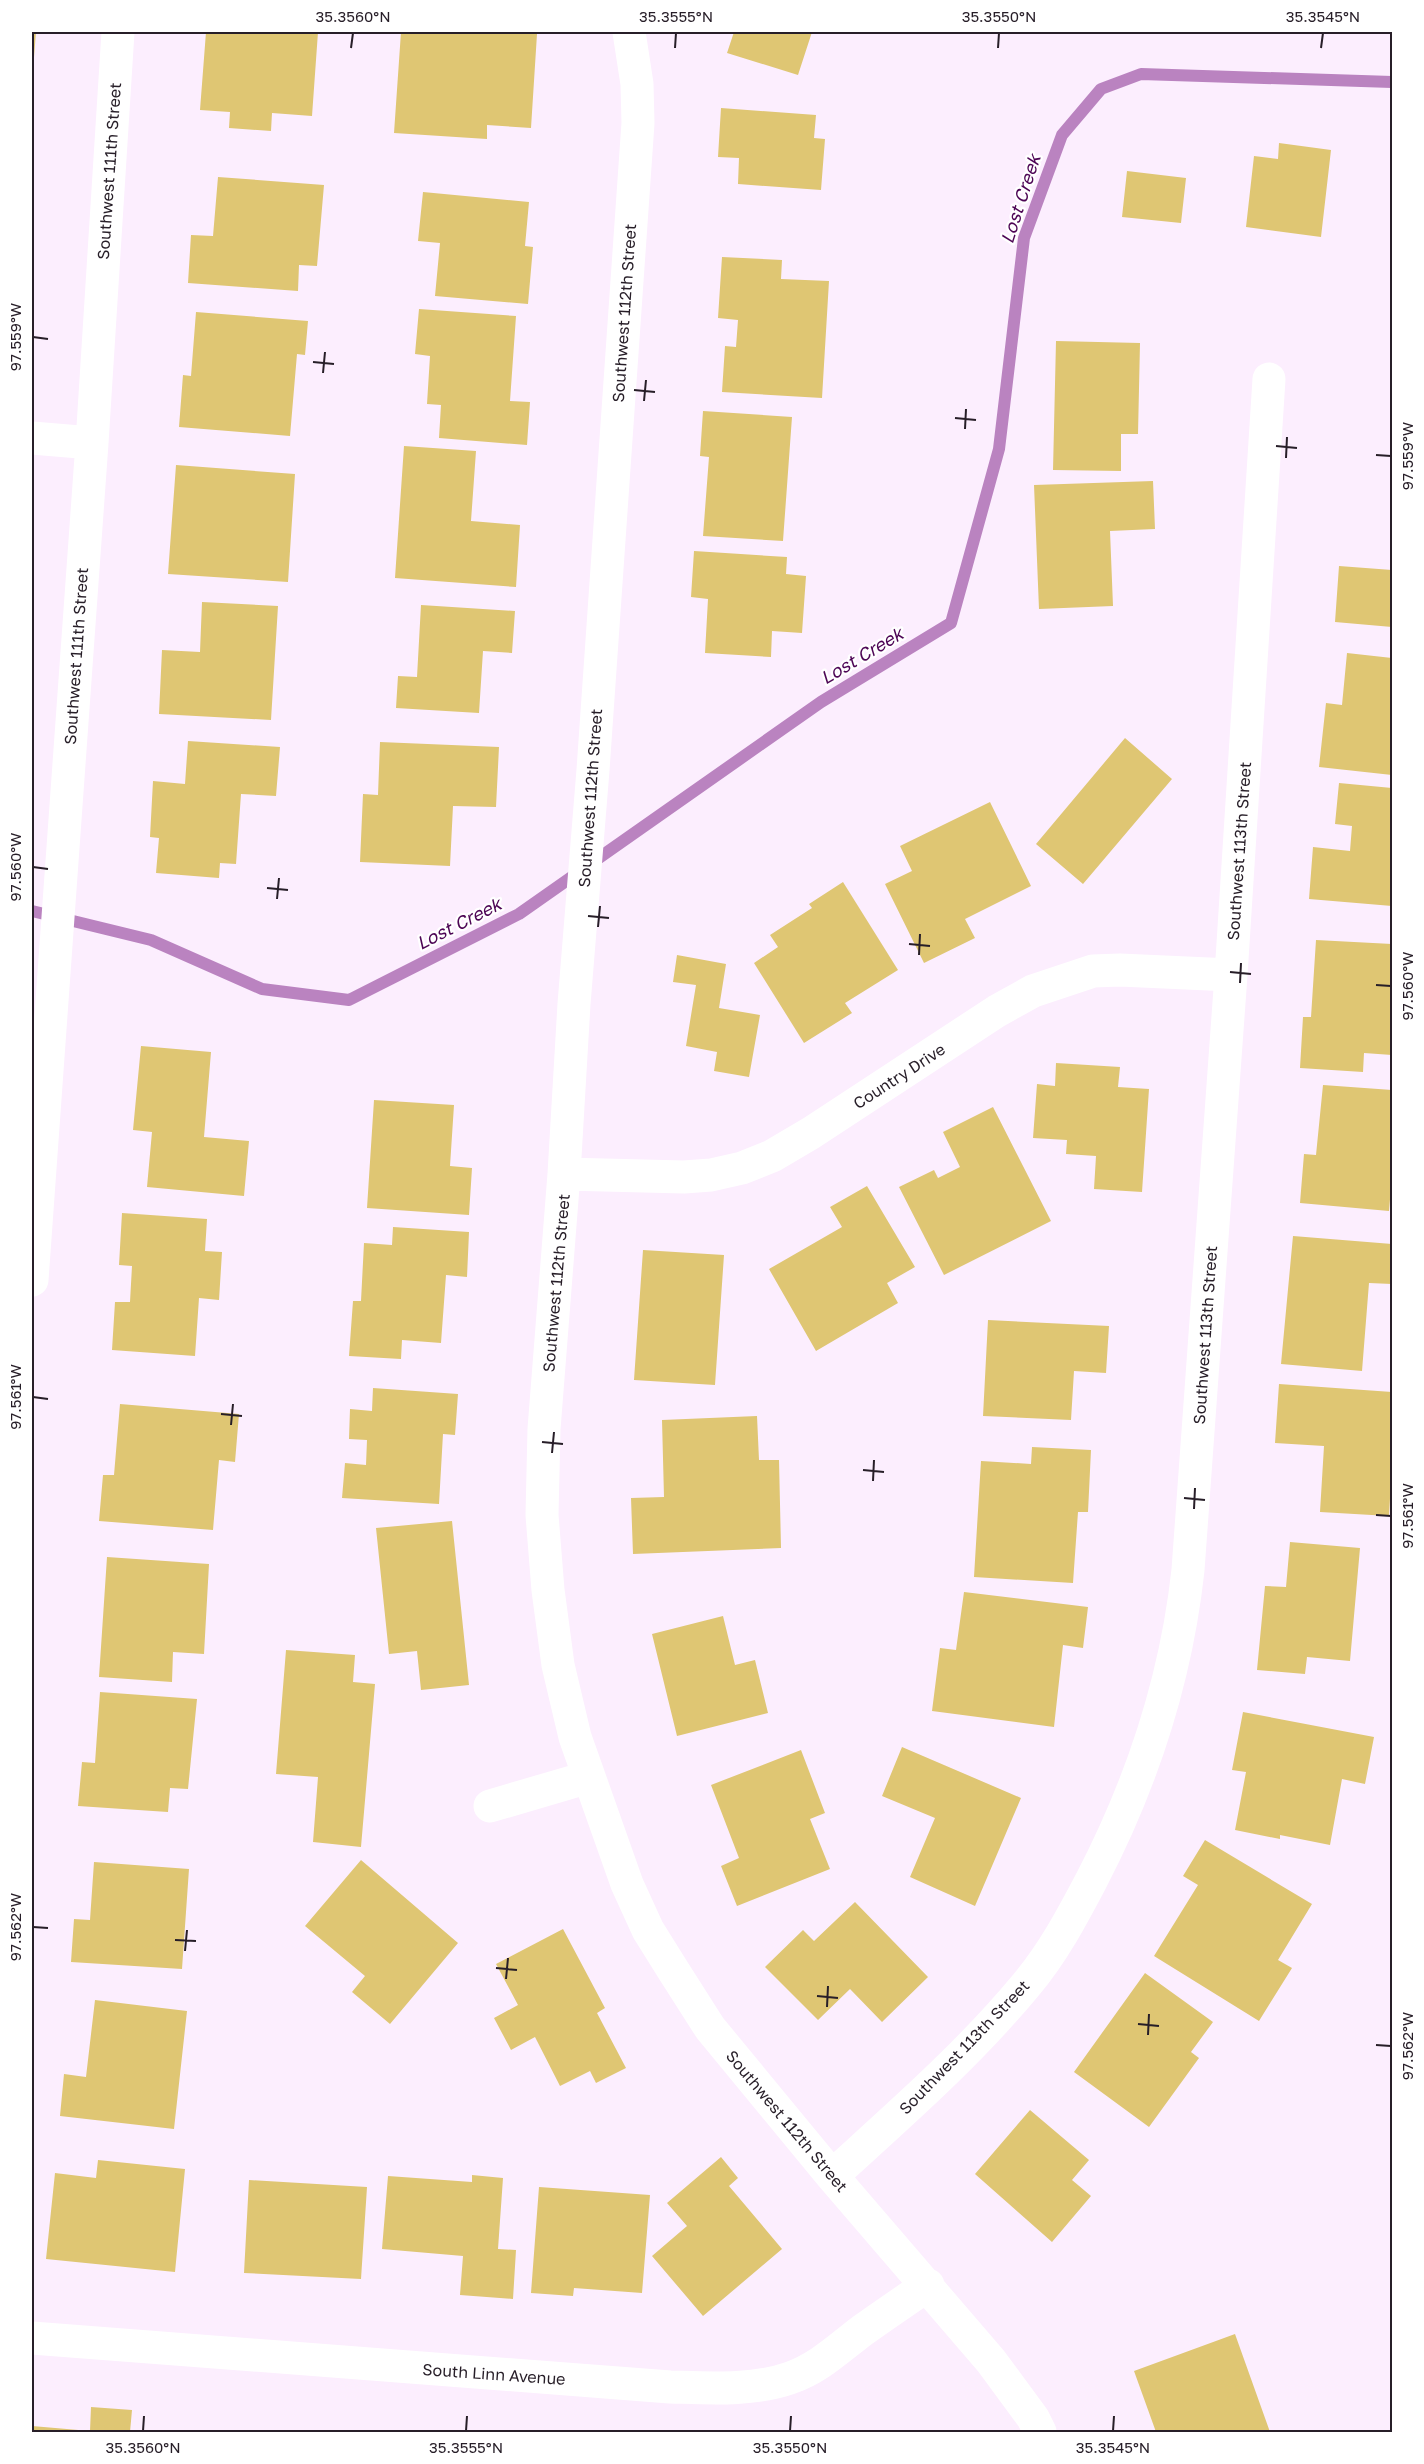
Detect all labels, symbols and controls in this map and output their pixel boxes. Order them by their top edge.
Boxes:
text: 35.3560°N [315,7,391,25]
text: 35.3555°N [639,7,713,25]
text: 35.3550°N [962,7,1036,25]
text: 35.3545°N [1286,7,1360,25]
street label: Southwest 111th Street [93,82,125,260]
water label: Lost Creek [995,150,1045,246]
street label: Southwest 112th Street [608,223,640,403]
text: 97.559°W [6,303,24,371]
text: 97.559°W [1398,422,1416,490]
street label: Southwest 111th Street [60,567,92,745]
water label: Lost Creek [816,621,908,688]
street label: Southwest 112th Street [574,708,606,888]
street label: Southwest 113th Street [1223,761,1255,941]
text: 97.560°W [6,833,24,901]
water label: Lost Creek [412,892,506,954]
text: 97.560°W [1398,952,1416,1020]
street label: Country Drive [849,1039,949,1113]
street label: Southwest 112th Street [538,1193,574,1373]
street label: Southwest 113th Street [1189,1245,1221,1425]
text: 97.561°W [6,1364,24,1430]
text: 97.561°W [1398,1483,1416,1549]
text: 97.562°W [6,1893,24,1961]
street label: Southwest 113th Street [895,1976,1033,2118]
text: 97.562°W [1398,2012,1416,2080]
street label: Southwest 112th Street [722,2046,852,2196]
street label: South Linn Avenue [422,2359,566,2389]
text: 35.3560°N [105,2438,181,2456]
text: 35.3555°N [429,2438,503,2456]
text: 35.3550°N [753,2438,827,2456]
text: 35.3545°N [1076,2438,1150,2456]

